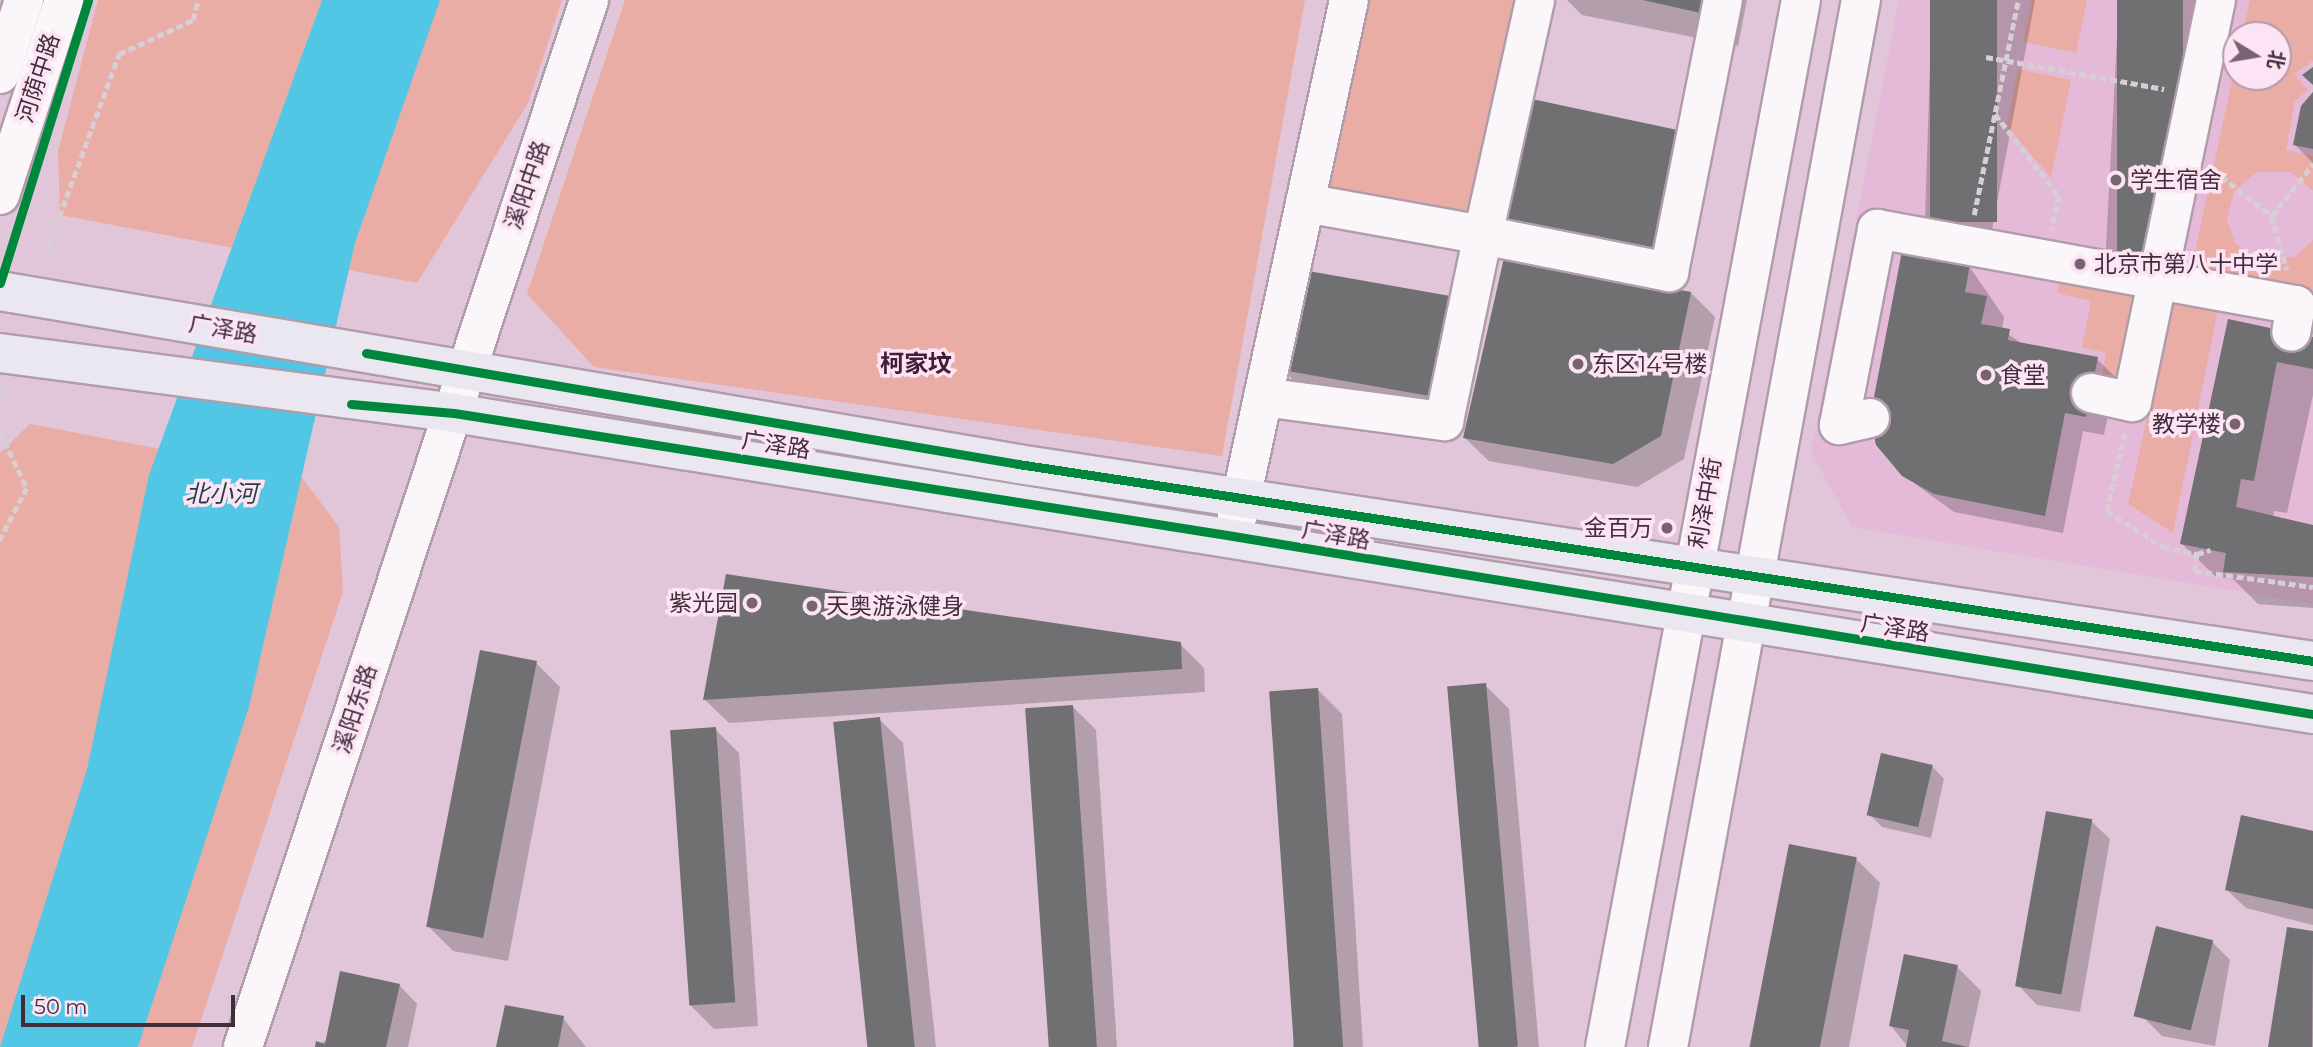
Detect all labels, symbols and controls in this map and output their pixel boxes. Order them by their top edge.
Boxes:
north arrow [2222,21,2292,91]
street label: 河荫中路 [11,30,65,126]
text: 北 [2263,48,2289,71]
street label: 溪阳中路 [499,137,555,233]
place label: 学生宿舍 [2130,166,2222,194]
marker: 学生宿舍 [2108,172,2124,188]
place label: 北京市第八十中学 [2094,250,2278,278]
marker: 北京市第八十中学 [2072,256,2088,272]
street label: 广泽路 [187,309,259,349]
district label: 柯家坟 [880,350,952,378]
place label: 东区14号楼 [1592,350,1708,378]
marker: 东区14号楼 [1570,356,1586,372]
place label: 食堂 [2000,361,2046,389]
marker: 食堂 [1978,367,1994,383]
place label: 教学楼 [2152,410,2221,438]
marker: 教学楼 [2227,416,2243,432]
street label: 广泽路 [740,426,812,464]
street label: 利泽中街 [1683,455,1727,551]
water label: 北小河 [185,480,257,508]
place label: 金百万 [1584,514,1653,542]
street label: 广泽路 [1300,515,1372,555]
marker: 金百万 [1659,520,1675,536]
place label: 紫光园 [669,589,738,617]
place label: 天奥游泳健身 [826,592,964,620]
marker: 紫光园 [744,595,760,611]
marker: 天奥游泳健身 [804,598,820,614]
street label: 广泽路 [1859,609,1931,647]
street label: 溪阳东路 [328,661,382,757]
scale bar [24,981,238,1025]
text: 50 m [34,994,88,1019]

